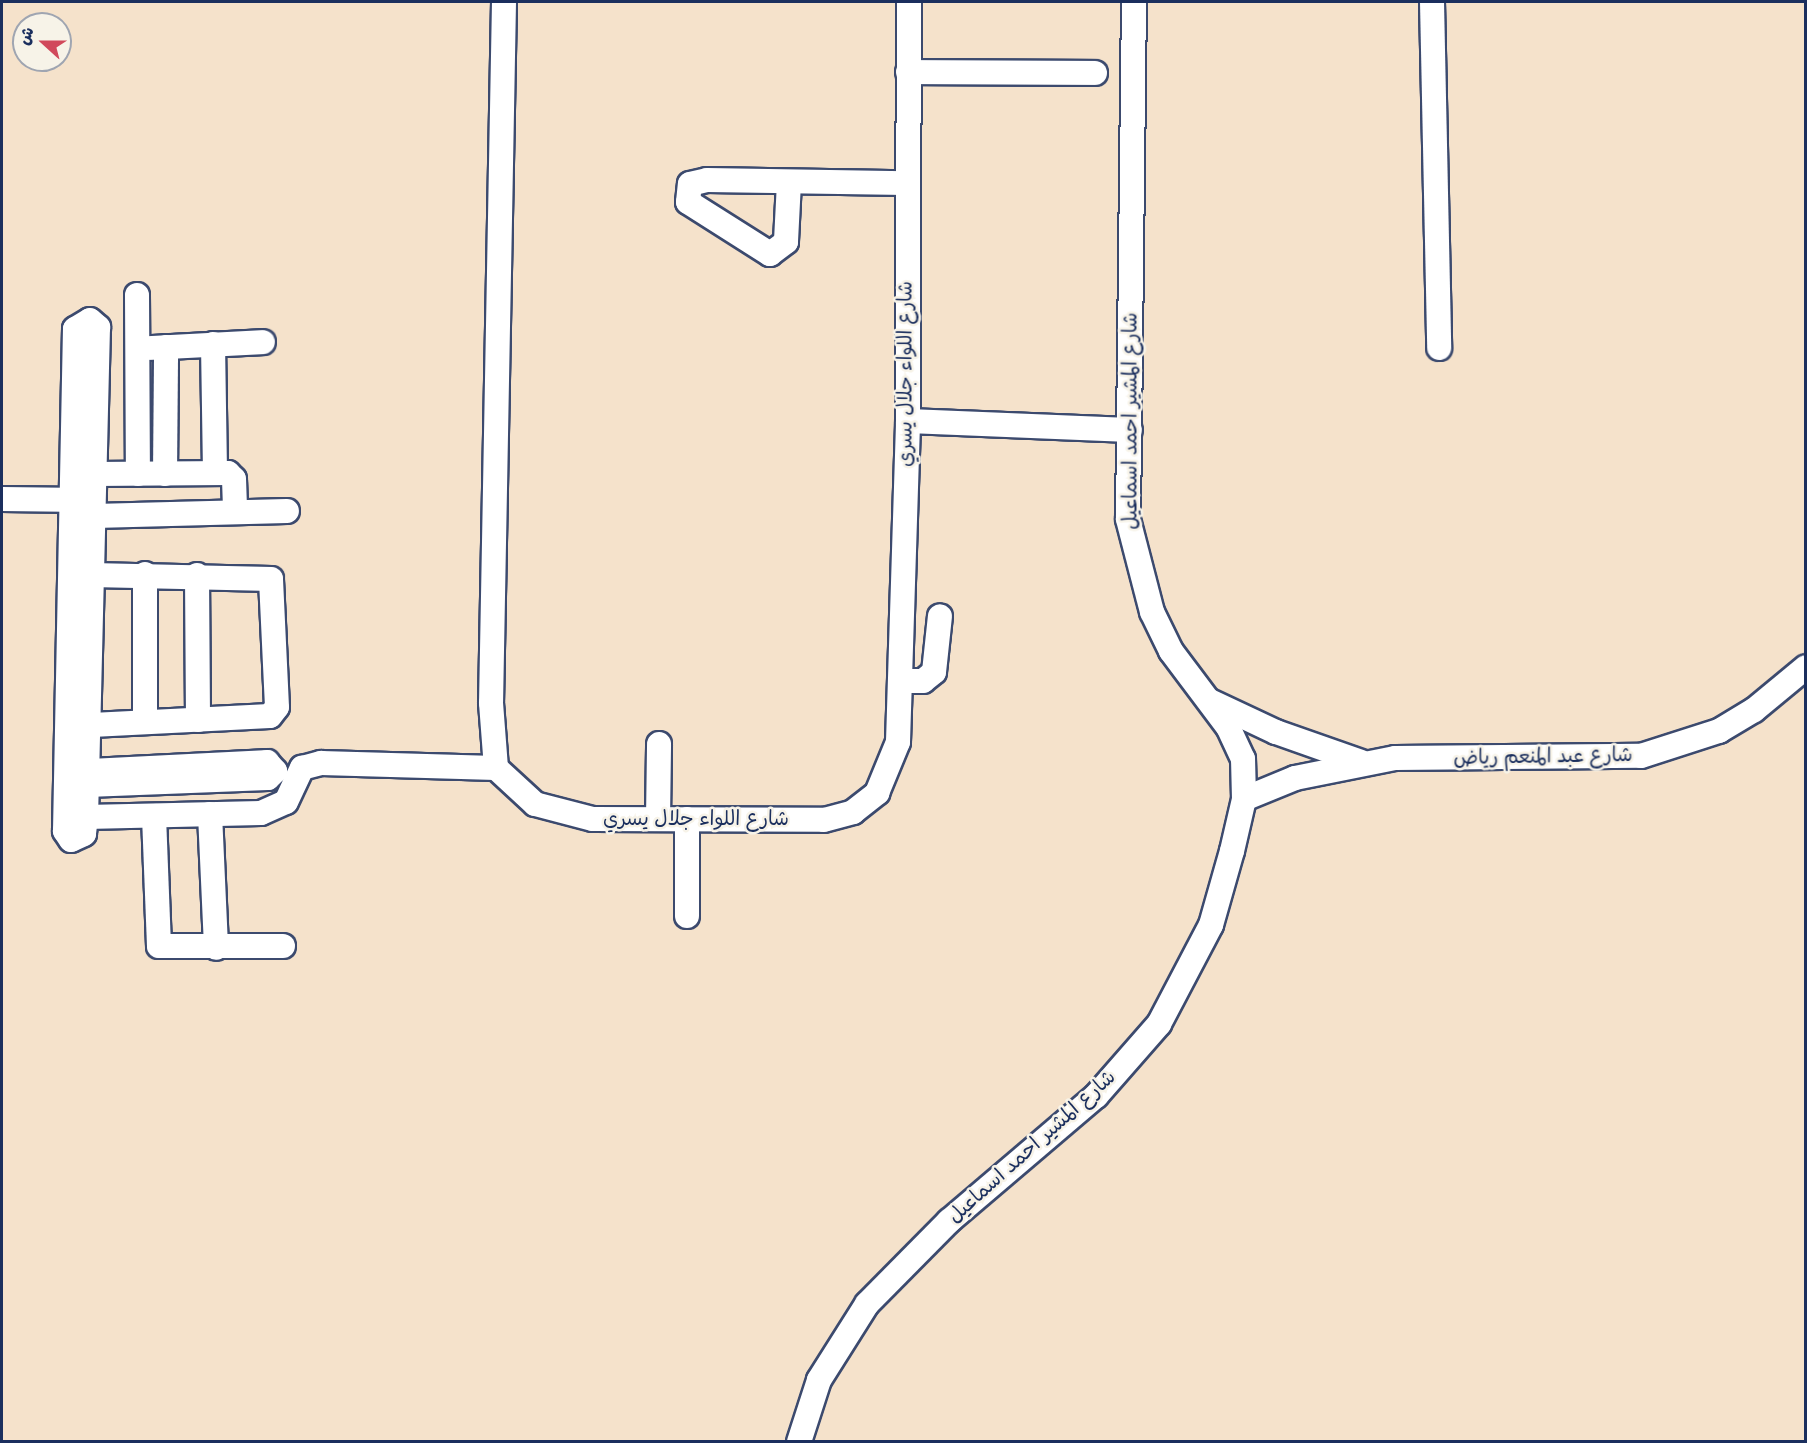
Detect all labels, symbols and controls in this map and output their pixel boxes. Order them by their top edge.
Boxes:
north arrow [12,12,72,72]
text: ش [15,24,39,48]
street label: شارع اللواء جلال يسري [894,281,918,467]
street label: شارع المشير احمد اسماعيل [1119,312,1143,530]
street label: شارع عبد المنعم رياض [1453,743,1633,771]
street label: شارع اللواء جلال يسري [603,807,789,831]
street label: شارع المشير احمد اسماعيل [943,1065,1121,1229]

